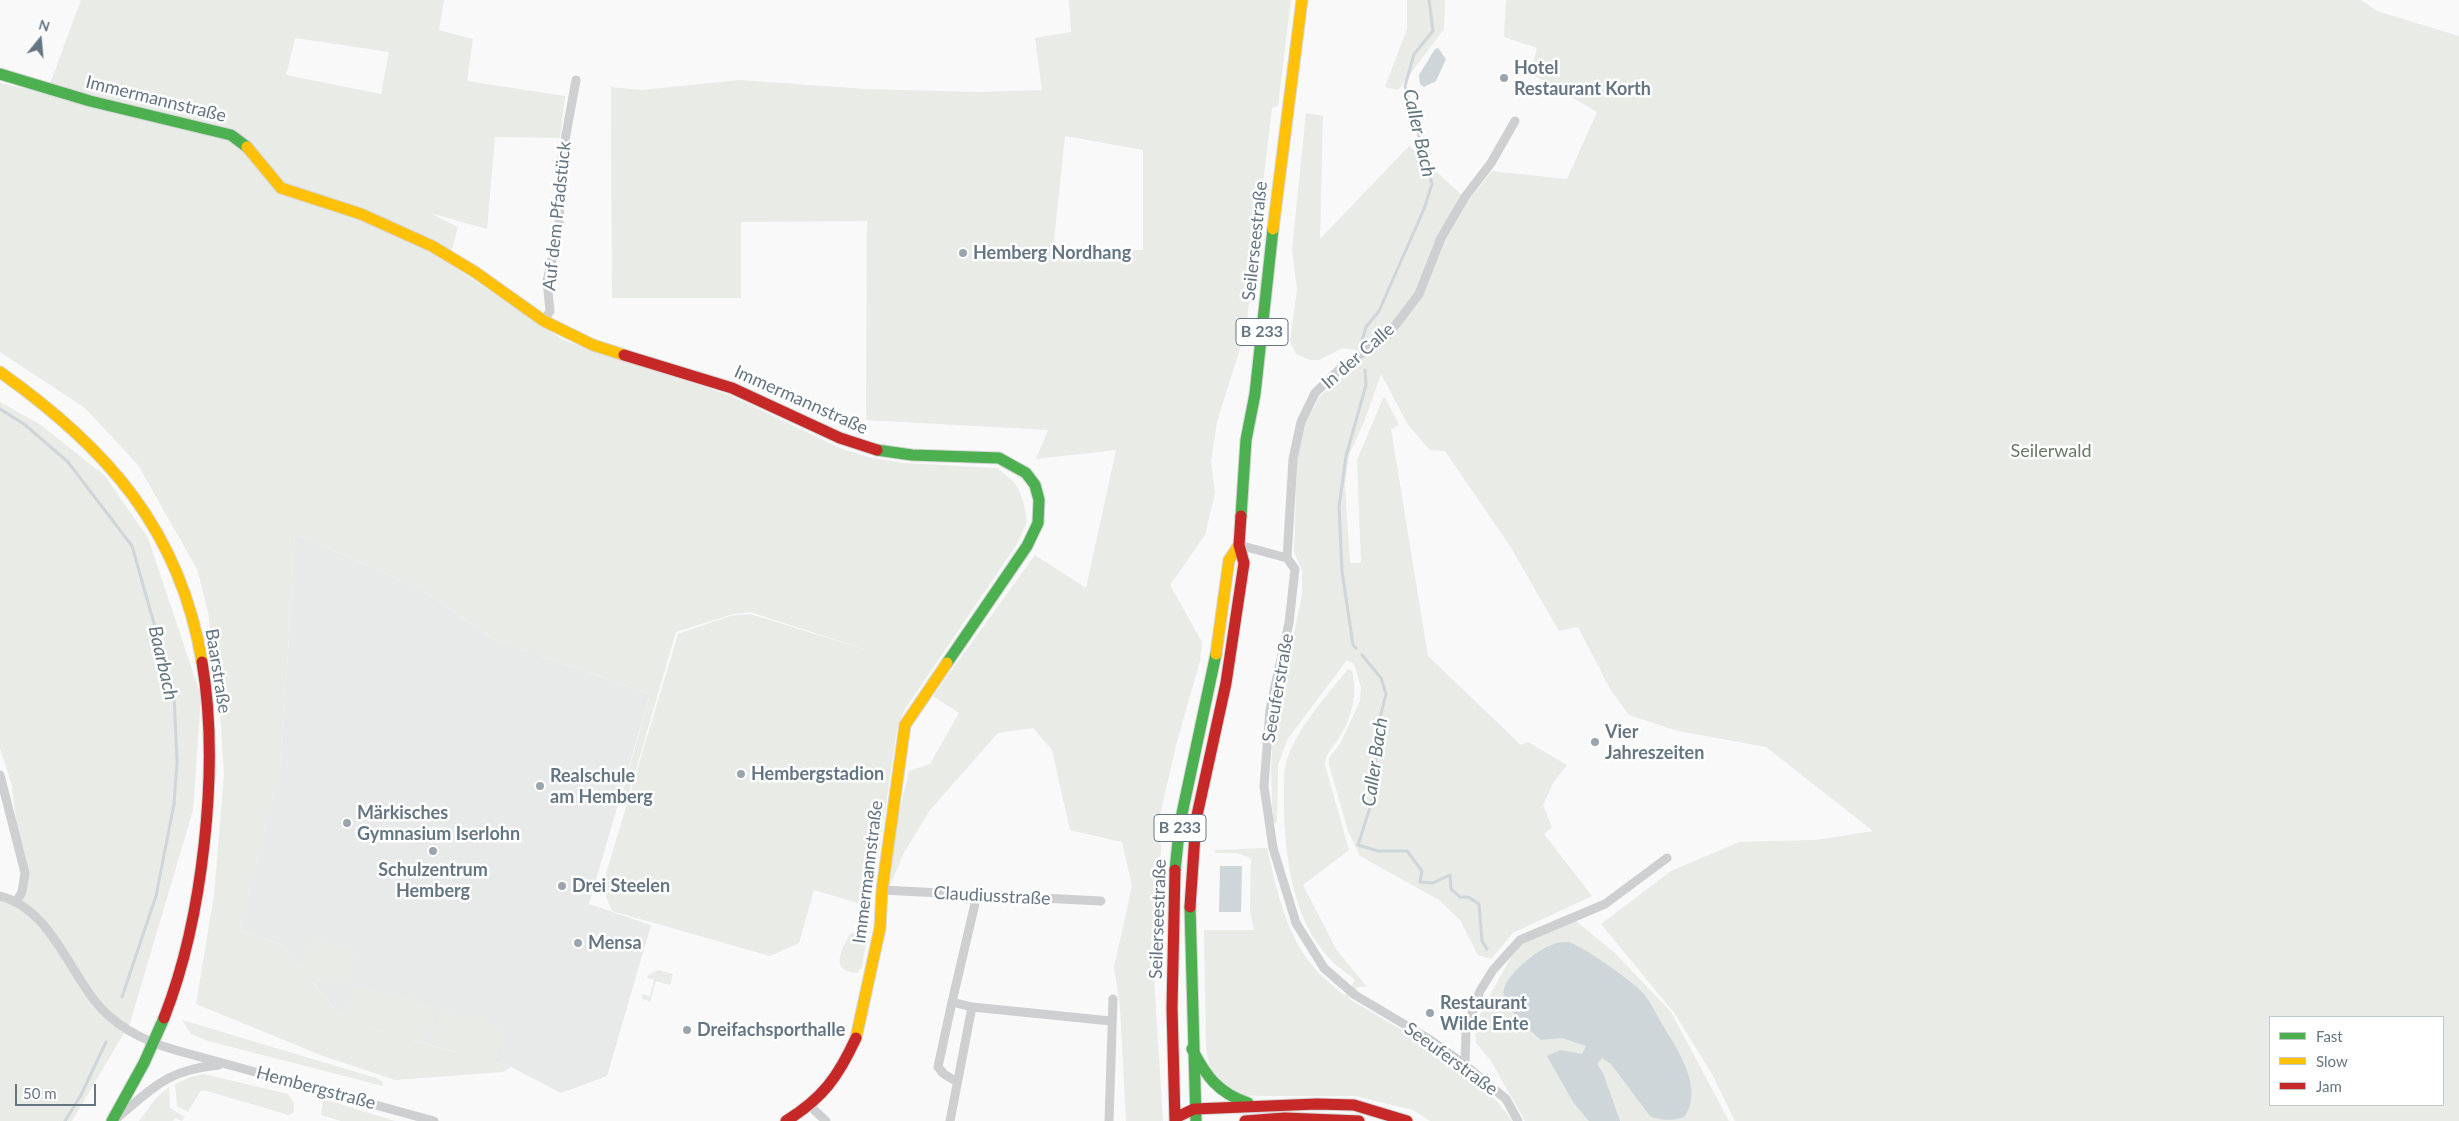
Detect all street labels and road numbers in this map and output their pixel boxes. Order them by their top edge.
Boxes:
street label: Immermannstraße [84,71,228,127]
street label: Auf dem Pfadstück [538,140,576,292]
street label: Seilerseestraße [1238,180,1272,302]
road number: B 233 [1236,318,1288,346]
street label: In der Calle [1317,319,1399,393]
street label: Immermannstraße [731,361,871,439]
street label: Baarstraße [201,627,235,715]
street label: Seeuferstraße [1258,632,1298,744]
street label: Immermannstraße [849,799,887,945]
road number: B 233 [1154,814,1206,841]
street label: Seilerseestraße [1145,859,1171,979]
street label: Claudiusstraße [933,882,1051,910]
street label: Seeuferstraße [1400,1018,1502,1100]
street label: Hembergstraße [254,1062,378,1114]

